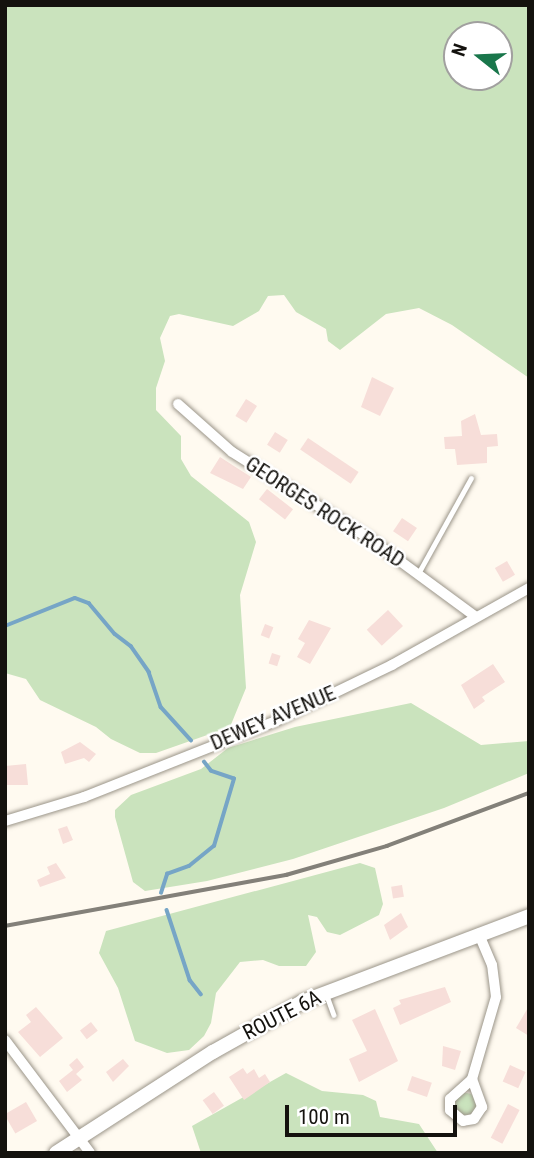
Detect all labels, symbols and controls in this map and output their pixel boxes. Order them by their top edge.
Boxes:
north arrow [443,21,513,91]
text: N [447,41,472,59]
street label: GEORGES ROCK ROAD [241,451,409,573]
street label: DEWEY AVENUE [207,680,339,756]
street label: ROUTE 6A [239,985,325,1045]
scale bar [289,1092,461,1136]
text: 100 m [298,1105,350,1129]

